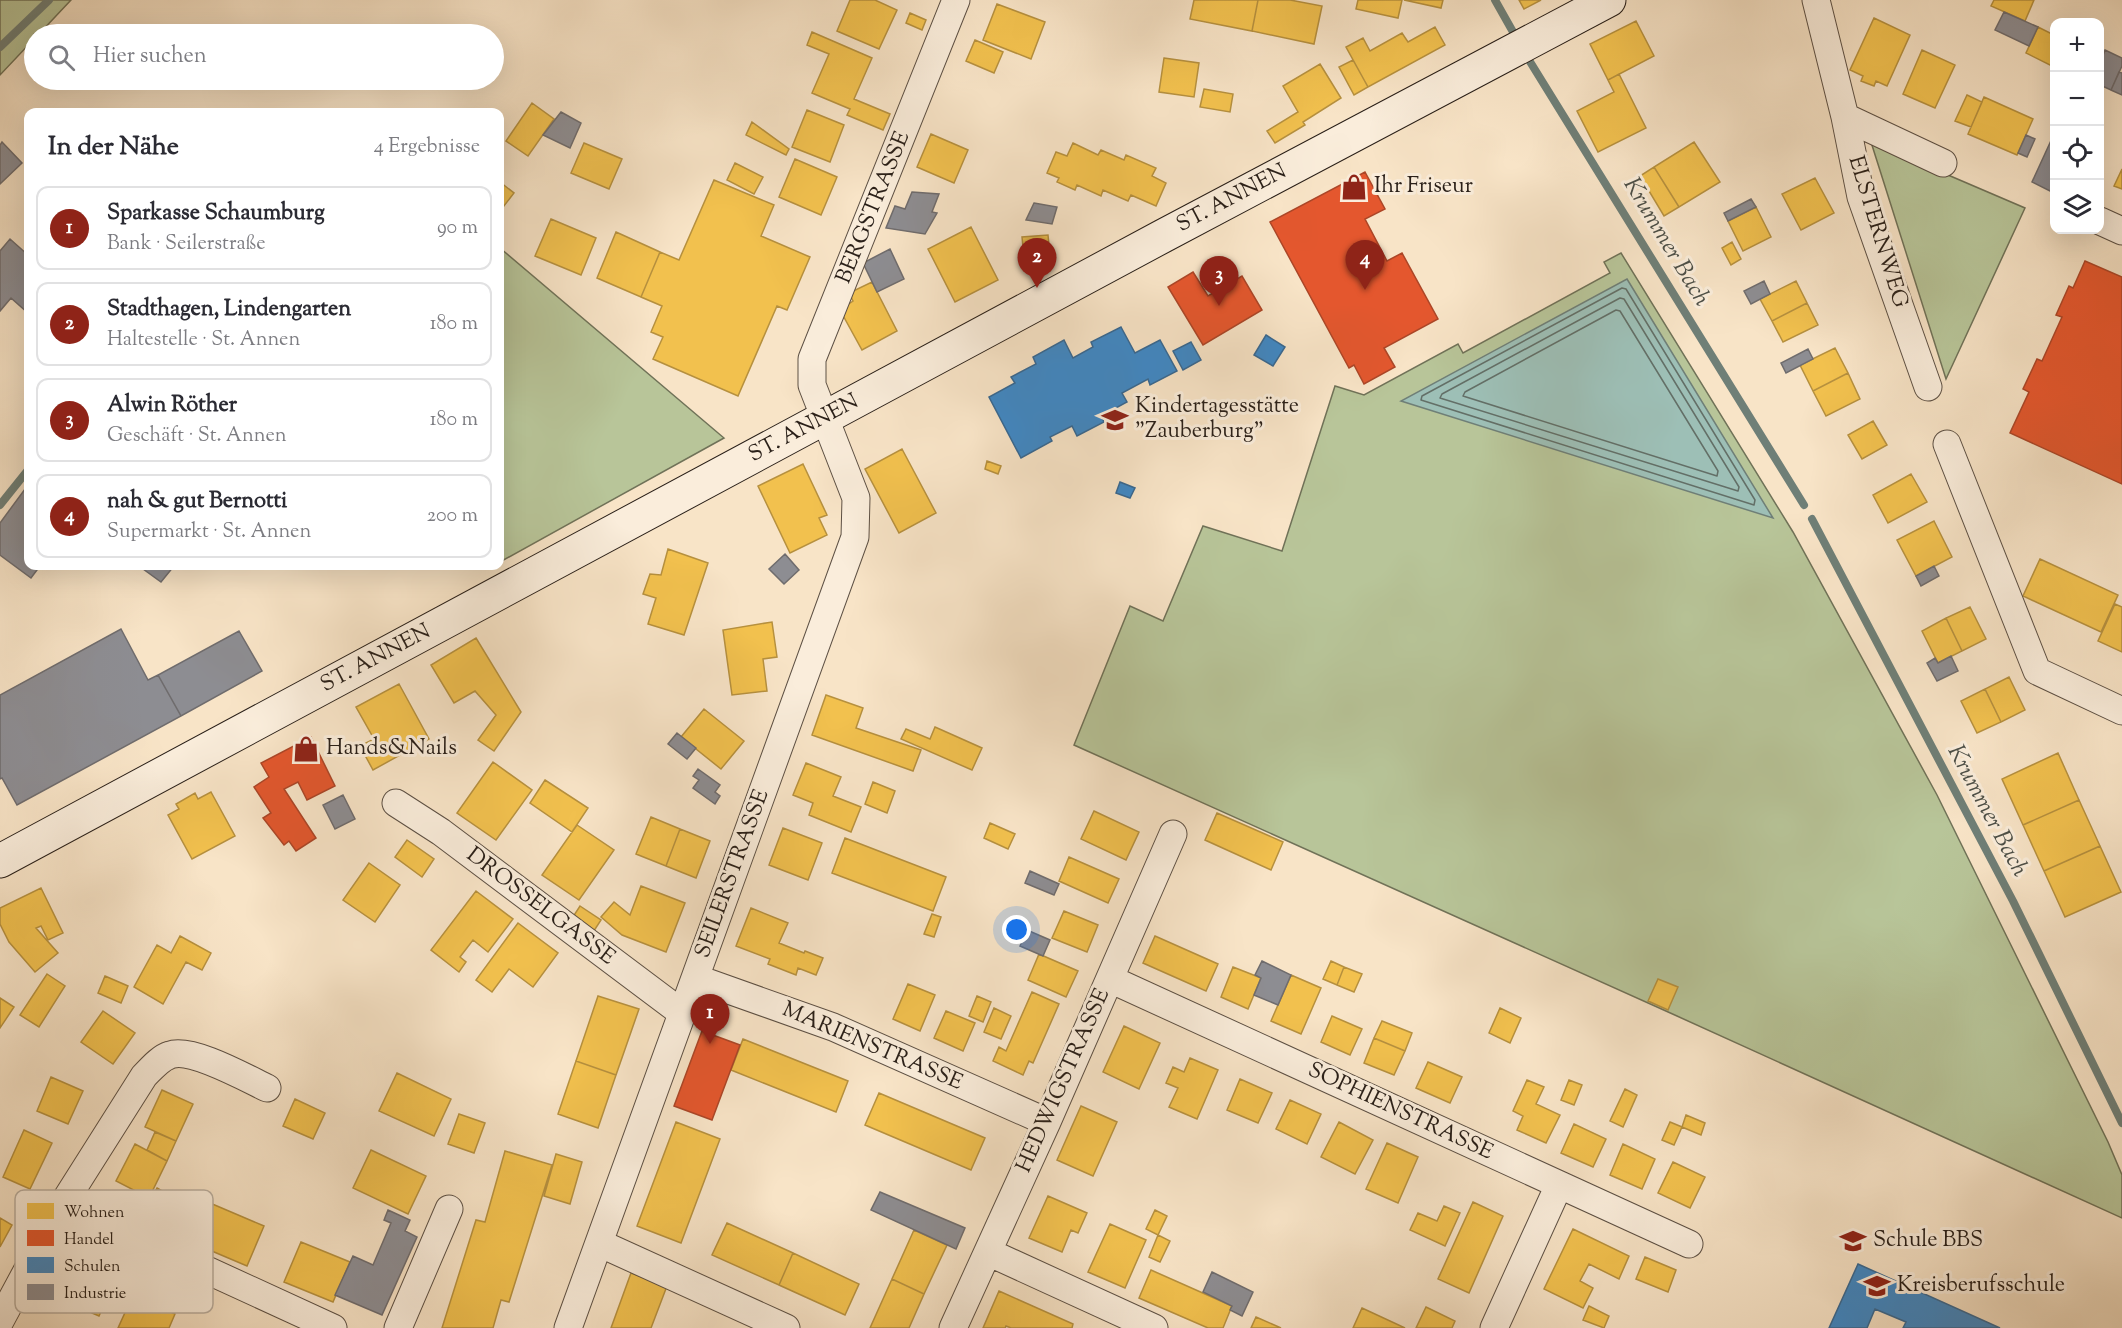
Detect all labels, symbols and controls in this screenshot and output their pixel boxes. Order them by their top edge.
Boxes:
map controls [2050,18,2104,234]
button: + [2050,18,2104,72]
search box [24,24,504,90]
icon: search [45,41,78,74]
text: Hier suchen [93,41,207,73]
button: − [2050,72,2104,126]
button: locate [2050,126,2104,180]
street label: BERGSTRASSE [829,127,919,289]
text: In der Nähe [48,129,179,166]
text: 4 Ergebnisse [374,133,480,162]
street label: ELSTERNWEG [1839,152,1915,312]
street label: ST. ANNEN [1171,157,1293,241]
place label: Ihr Friseur [1374,171,1473,203]
water label: Krummer Bach [1614,171,1718,313]
shop icon: Ihr Friseur [1339,172,1369,202]
button: layers [2050,180,2104,234]
text: Sparkasse Schaumburg [107,198,325,230]
text: 1 [66,214,73,243]
text: 90 m [437,214,478,243]
text: Bank · Seilerstraße [107,230,266,259]
pin: 2 [1018,238,1056,288]
pin: 4 [1346,240,1384,290]
pin: 3 [1200,256,1238,306]
text: Stadthagen, Lindengarten [107,294,351,326]
text: 2 [65,310,74,339]
text: 180 m [430,310,478,339]
text: Haltestelle · St. Annen [107,326,300,355]
street label: ST. ANNEN [743,387,865,471]
text: Alwin Röther [107,390,237,422]
place label: Kindertagesstätte "Zauberburg" [1135,391,1299,448]
school or university icon: Kindertagesstätte "Zauberburg" [1100,405,1130,435]
text: 3 [65,406,74,435]
text: 180 m [430,406,478,435]
text: Geschäft · St. Annen [107,422,287,451]
text: nah & gut Bernotti [107,486,287,518]
text: 4 [64,502,75,531]
text: 200 m [427,502,478,531]
text: Supermarkt · St. Annen [107,518,311,547]
street label: ST. ANNEN [315,617,437,701]
place label: Hands&Nails [326,733,457,765]
shop icon: Hands&Nails [291,734,321,764]
water label: Krummer Bach [1938,739,2036,883]
street label: SEILERSTRASSE [688,785,778,963]
street label: DROSSELGASSE [459,840,621,974]
your location [1002,915,1031,944]
street label: HEDWIGSTRASSE [1009,984,1119,1178]
pin: 1 [690,994,730,1044]
street label: MARIENSTRASSE [777,994,967,1100]
street label: SOPHIENSTRASSE [1302,1055,1498,1169]
legend [15,1190,213,1313]
text: Wohnen [64,1202,125,1225]
place label: Schule BBS [1873,1225,1983,1257]
school or university icon: Schule BBS [1838,1226,1868,1256]
text: Handel [64,1229,115,1252]
text: Schulen [64,1256,121,1279]
place label: Kreisberufsschule [1897,1270,2065,1302]
school or university icon: Kreisberufsschule [1862,1271,1892,1301]
text: Industrie [64,1283,126,1306]

